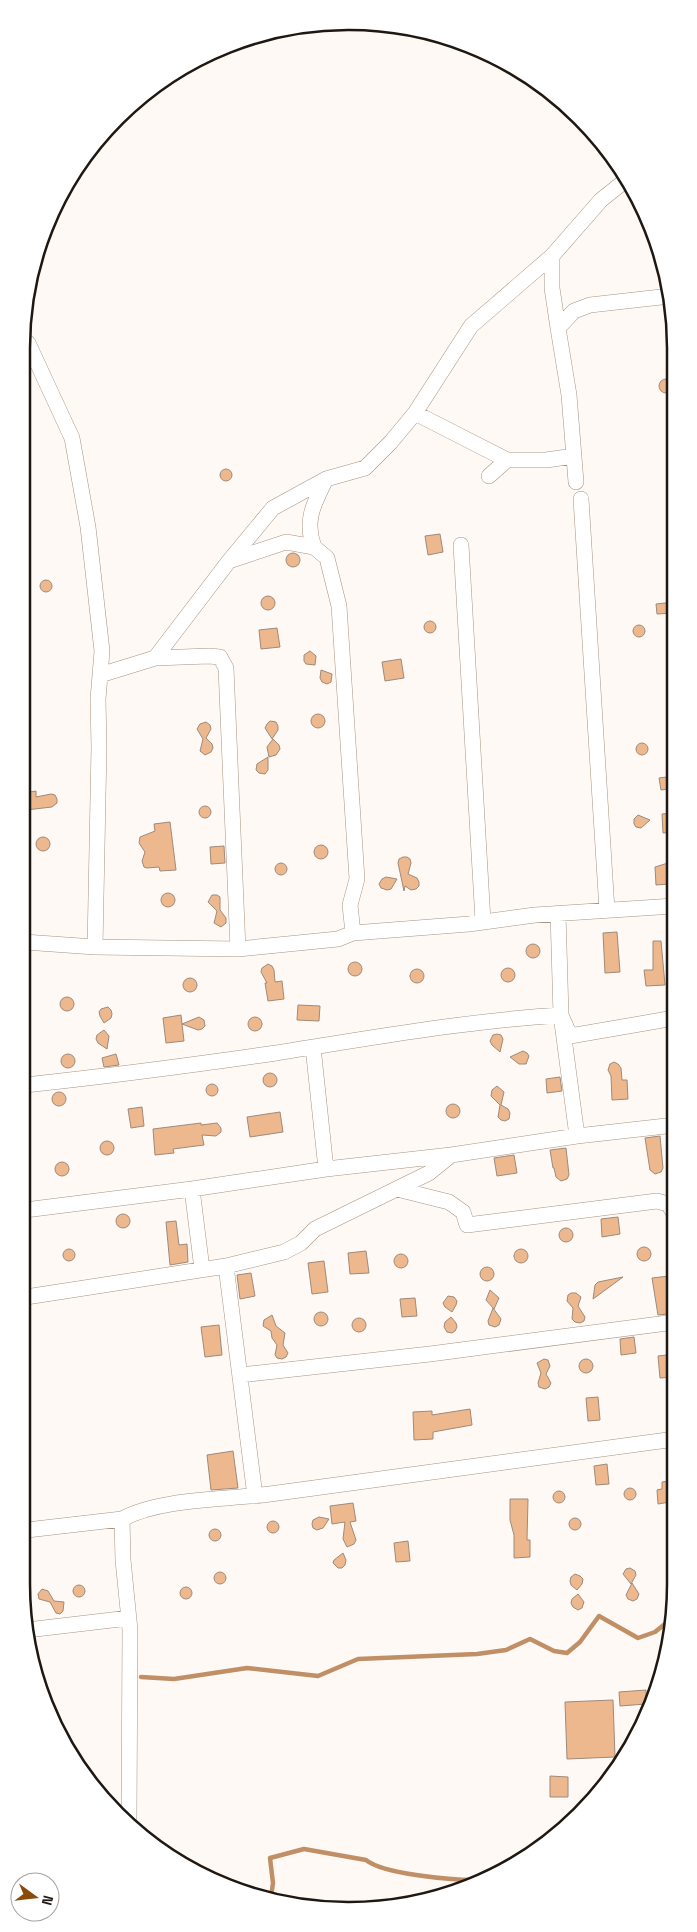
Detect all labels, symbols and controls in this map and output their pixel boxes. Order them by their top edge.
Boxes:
north arrow [10,1872,60,1922]
text: N [38,1893,57,1907]

